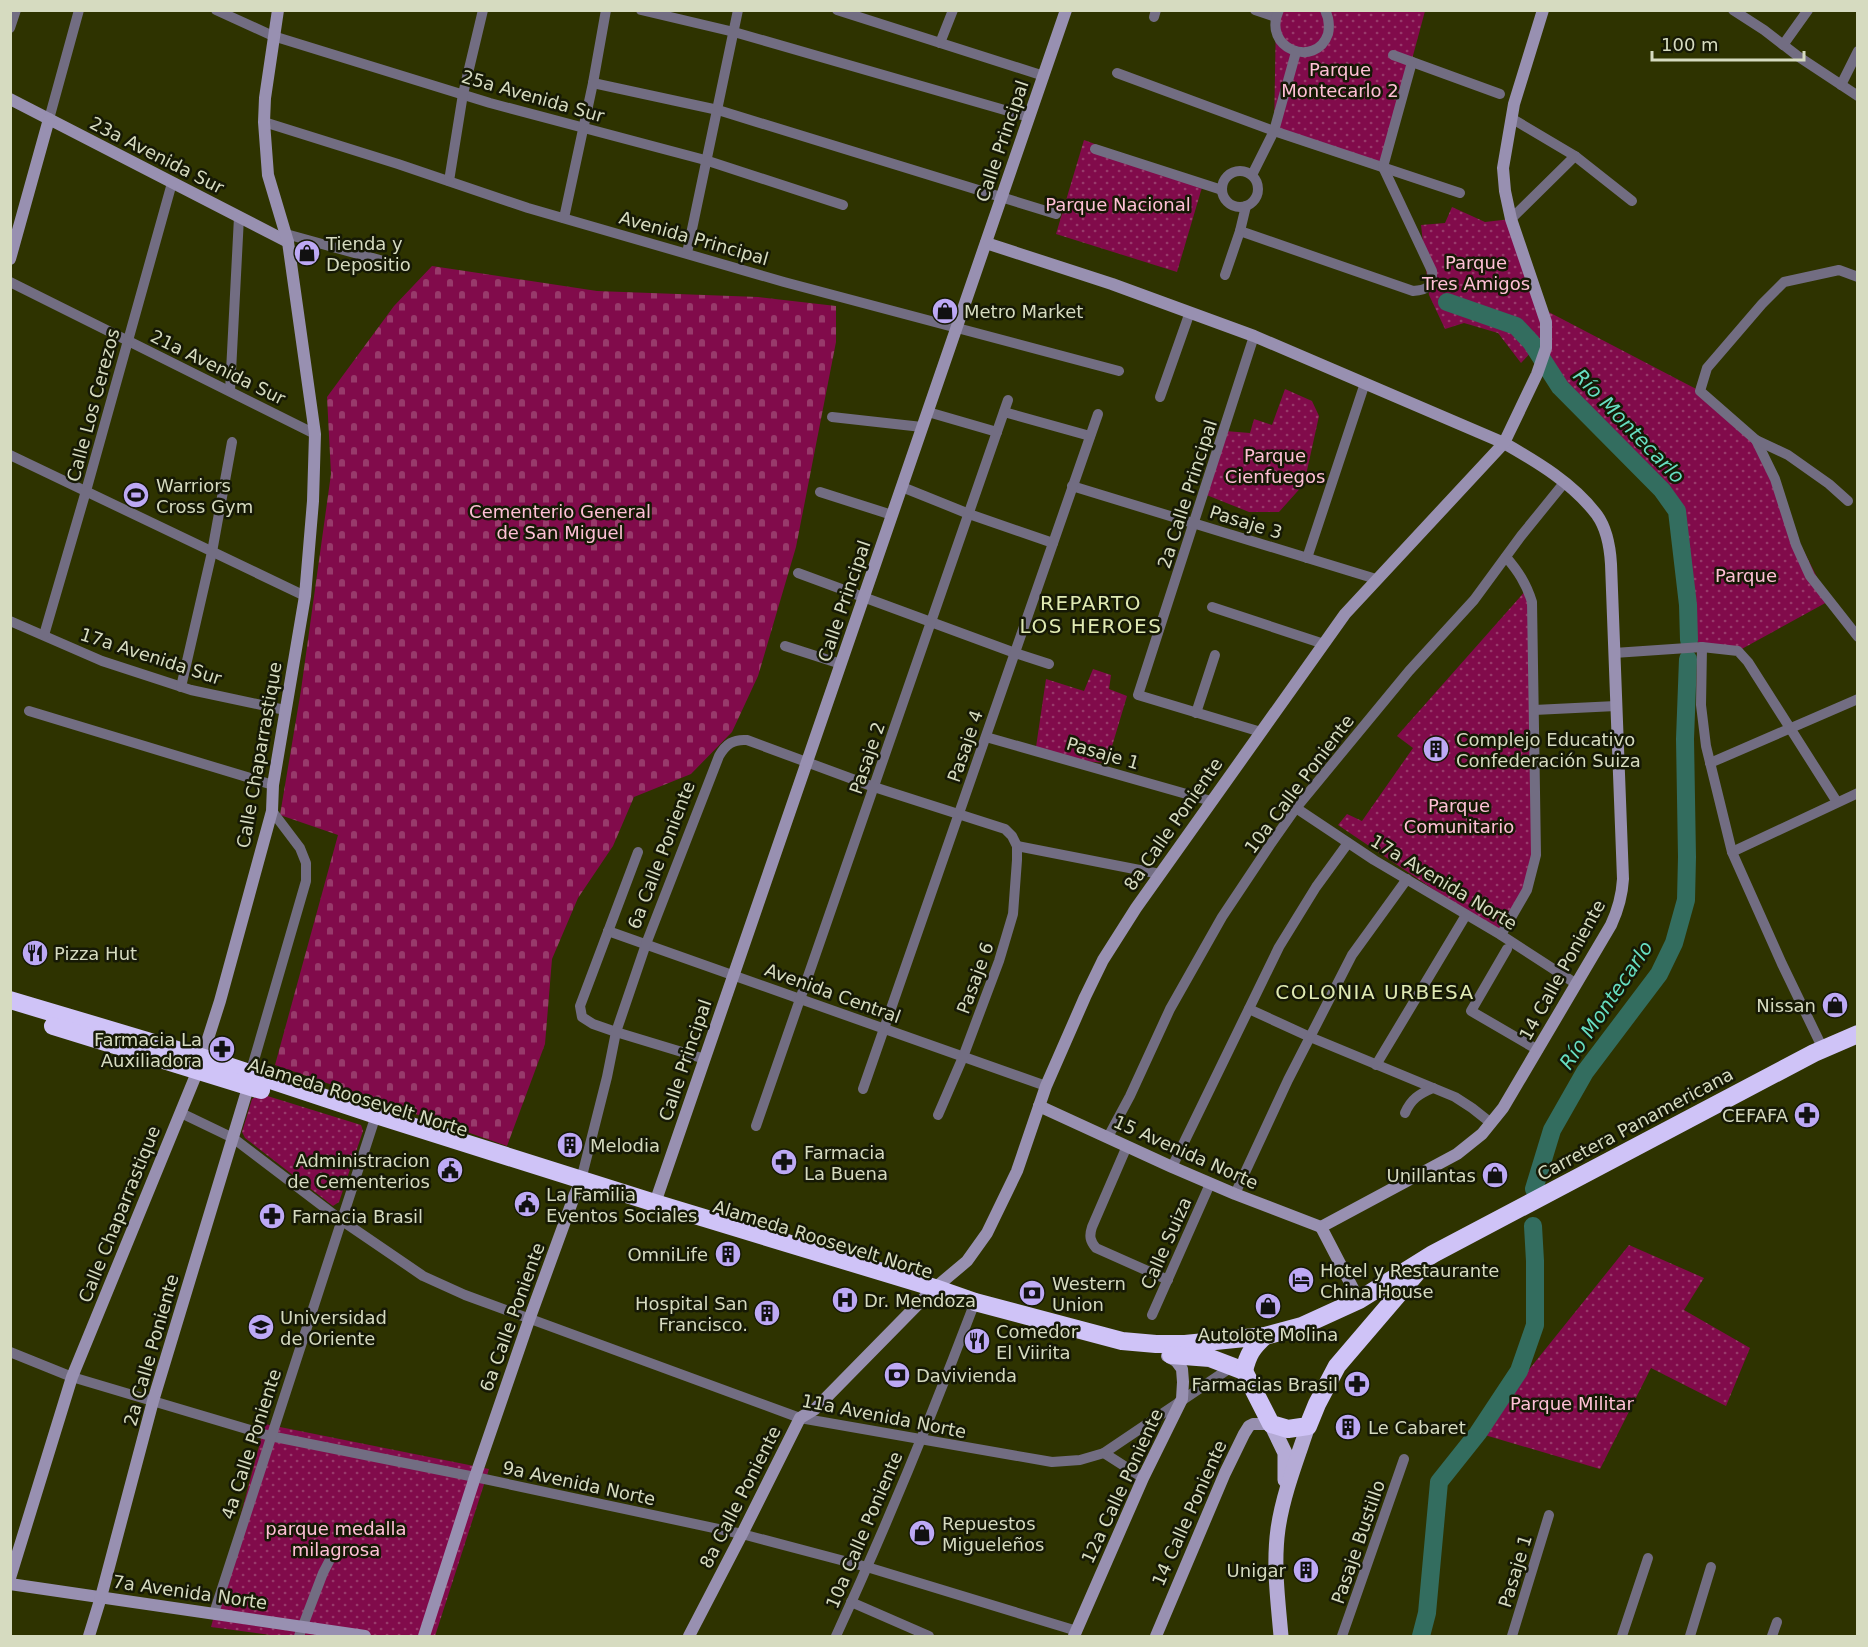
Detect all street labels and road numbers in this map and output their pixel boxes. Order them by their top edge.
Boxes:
street label: 25a Avenida Sur [459,66,607,127]
street label: Calle Principal [971,77,1033,205]
street label: 23a Avenida Sur [87,112,228,198]
street label: Avenida Principal [617,207,771,269]
street label: 21a Avenida Sur [147,325,289,409]
street label: Calle Los Cerezos [62,326,124,484]
street label: 2a Calle Principal [1153,417,1221,571]
street label: Pasaje 3 [1207,501,1285,543]
street label: Calle Principal [813,537,875,665]
street label: 17a Avenida Sur [78,623,225,689]
street label: Calle Chaparrastique [232,660,286,850]
street label: Pasaje 4 [943,707,987,785]
street label: 10a Calle Poniente [1240,710,1358,858]
street label: Pasaje 2 [845,719,889,797]
street label: Pasaje 1 [1064,733,1142,773]
street label: 8a Calle Poniente [1119,754,1227,894]
street label: 6a Calle Poniente [623,778,699,932]
street label: 17a Avenida Norte [1367,830,1521,934]
street label: 14 Calle Poniente [1515,896,1609,1044]
street label: Pasaje 6 [952,939,998,1017]
street label: Avenida Central [762,959,904,1027]
street label: Calle Principal [654,996,716,1124]
street label: Alameda Roosevelt Norte [246,1054,470,1140]
street label: Carretera Panamericana [1533,1063,1737,1185]
street label: 15 Avenida Norte [1110,1111,1262,1193]
street label: Calle Chaparrastique [74,1123,164,1305]
street label: Calle Suiza [1136,1194,1196,1292]
street label: Alameda Roosevelt Norte [711,1196,935,1282]
street label: 6a Calle Poniente [475,1240,549,1394]
street label: 2a Calle Poniente [119,1272,183,1428]
street label: 4a Calle Poniente [217,1366,285,1522]
street label: 11a Avenida Norte [800,1390,968,1442]
street label: 12a Calle Poniente [1077,1405,1167,1567]
street label: 8a Calle Poniente [695,1422,785,1572]
street label: 14 Calle Poniente [1147,1437,1231,1589]
street label: 10a Calle Poniente [821,1448,907,1612]
street label: 9a Avenida Norte [501,1457,657,1509]
street label: Pasaje Bustillo [1327,1477,1389,1607]
street label: Pasaje 1 [1494,1532,1536,1610]
street label: 7a Avenida Norte [111,1571,269,1613]

